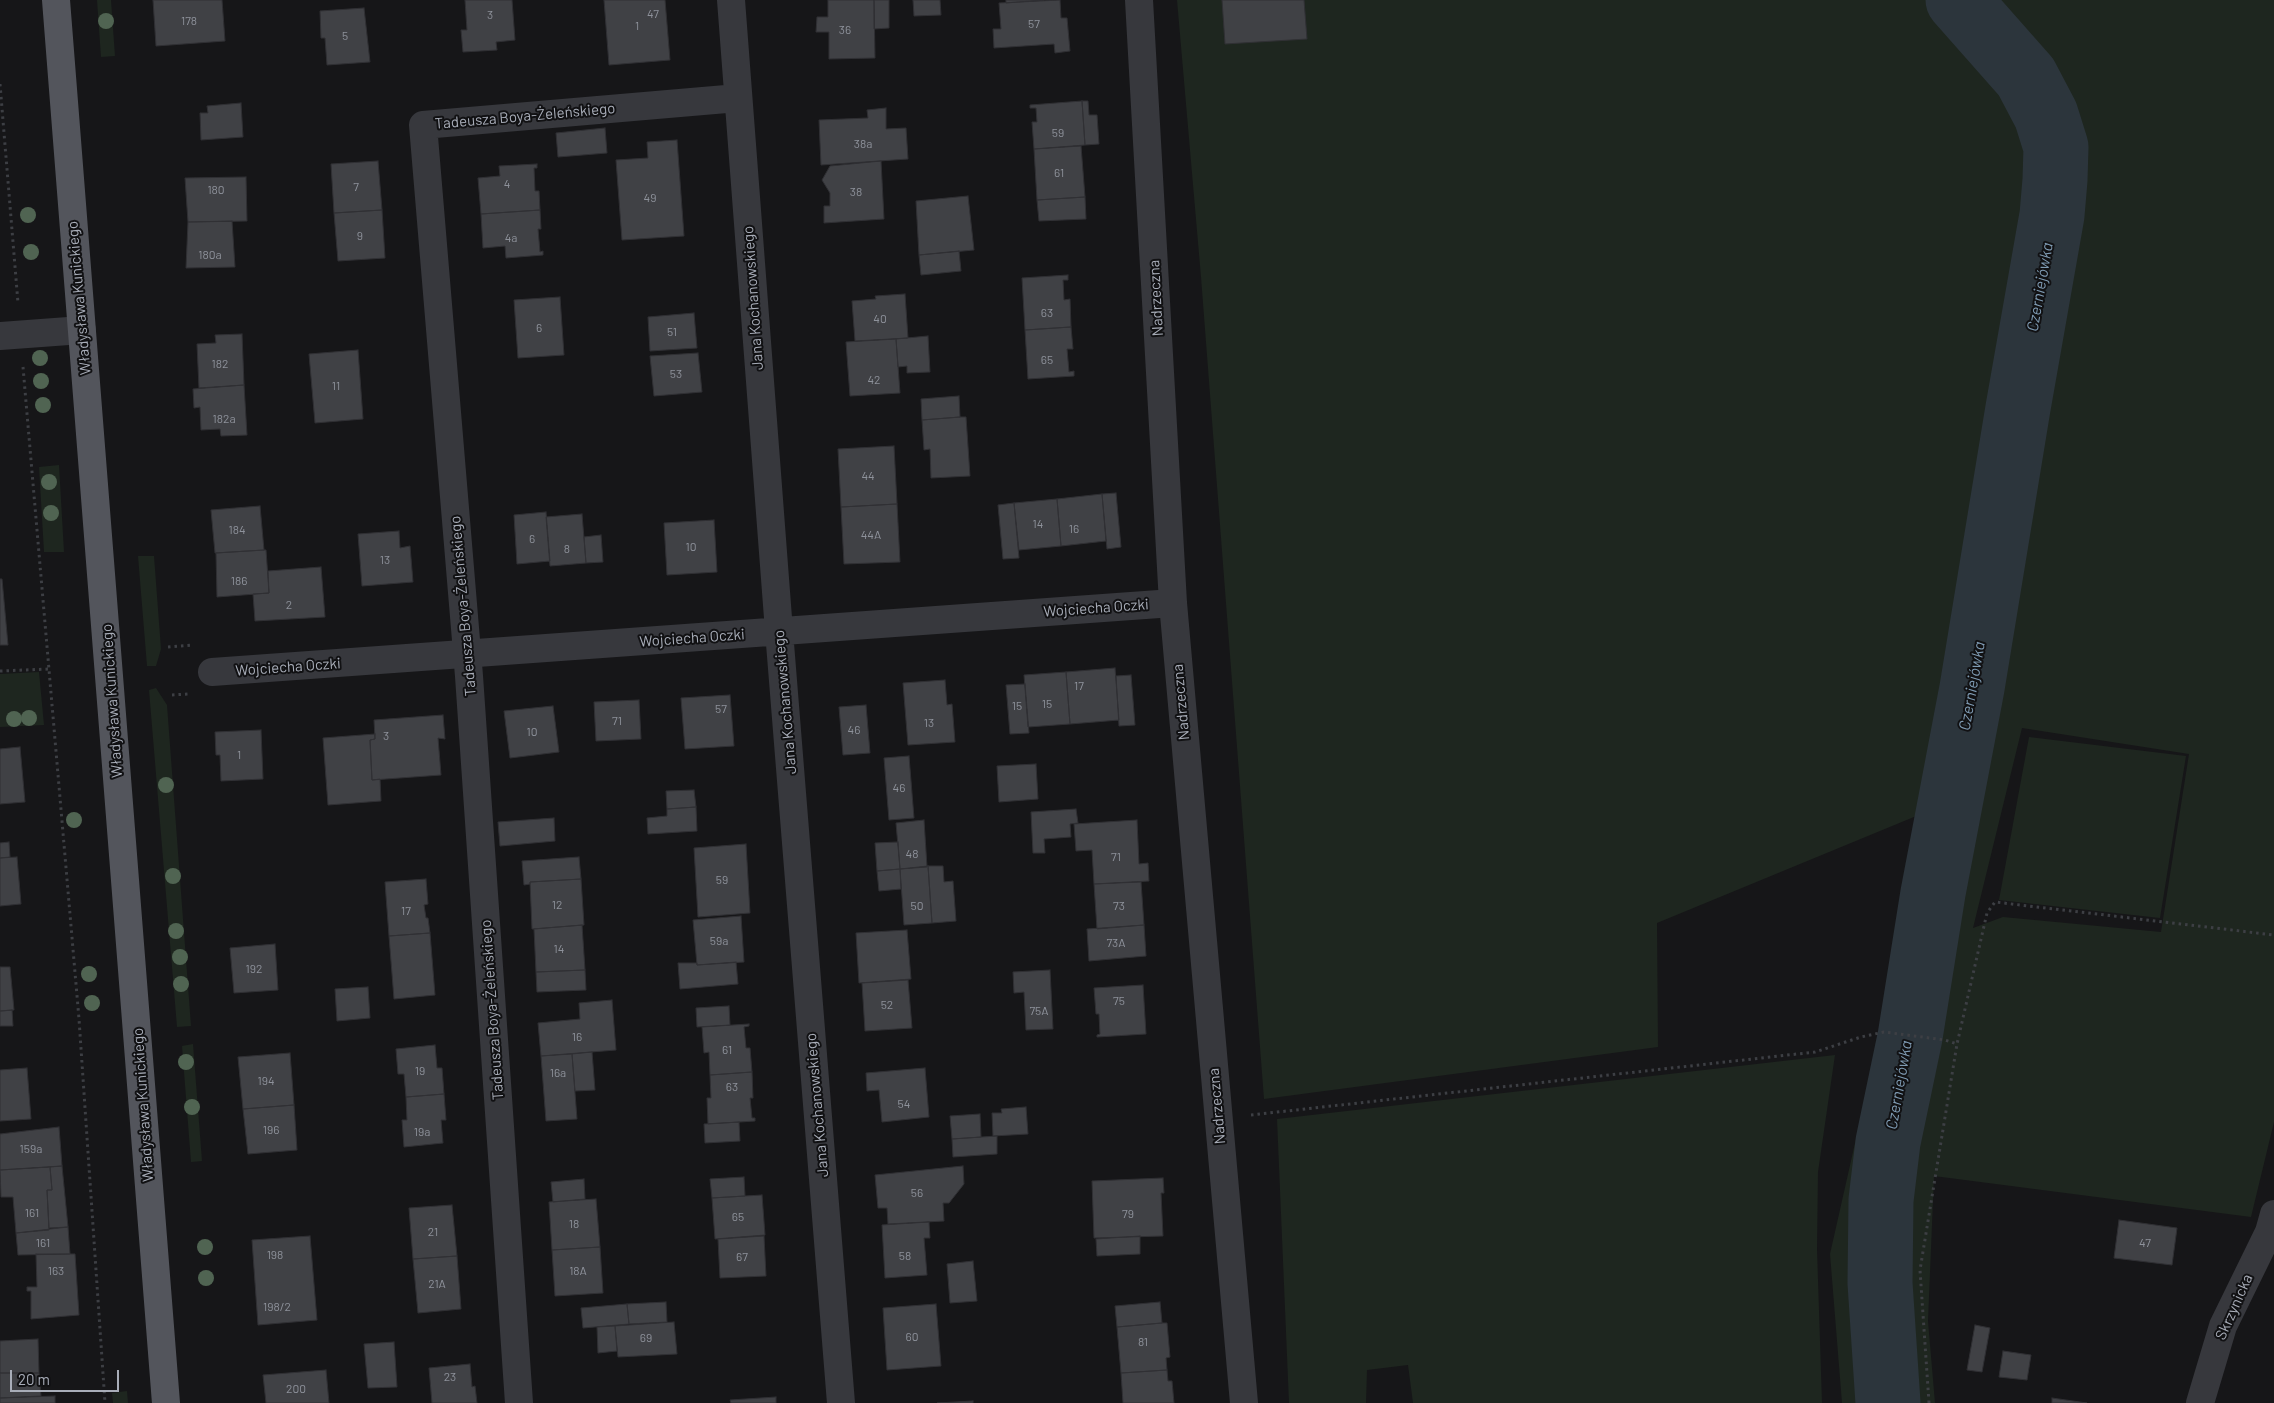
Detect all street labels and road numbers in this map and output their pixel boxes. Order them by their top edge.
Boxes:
street label: Tadeusza Boya-Żeleńskiego [434,99,616,133]
street label: Władysława Kunickiego [63,220,95,376]
street label: Jana Kochanowskiego [739,225,767,371]
street label: Nadrzeczna [1145,259,1167,337]
street label: Tadeusza Boya-Żeleńskiego [446,515,480,697]
street label: Wojciecha Oczki [1043,595,1149,621]
street label: Władysława Kunickiego [98,623,126,779]
street label: Wojciecha Oczki [639,625,745,651]
street label: Jana Kochanowskiego [770,629,800,775]
street label: Wojciecha Oczki [235,654,341,680]
street label: Nadrzeczna [1169,663,1193,741]
street label: Tadeusza Boya-Żeleńskiego [477,919,507,1101]
street label: Władysława Kunickiego [129,1027,157,1183]
street label: Jana Kochanowskiego [802,1032,832,1178]
street label: Nadrzeczna [1205,1067,1229,1145]
street label: Skrzynicka [2212,1271,2256,1343]

